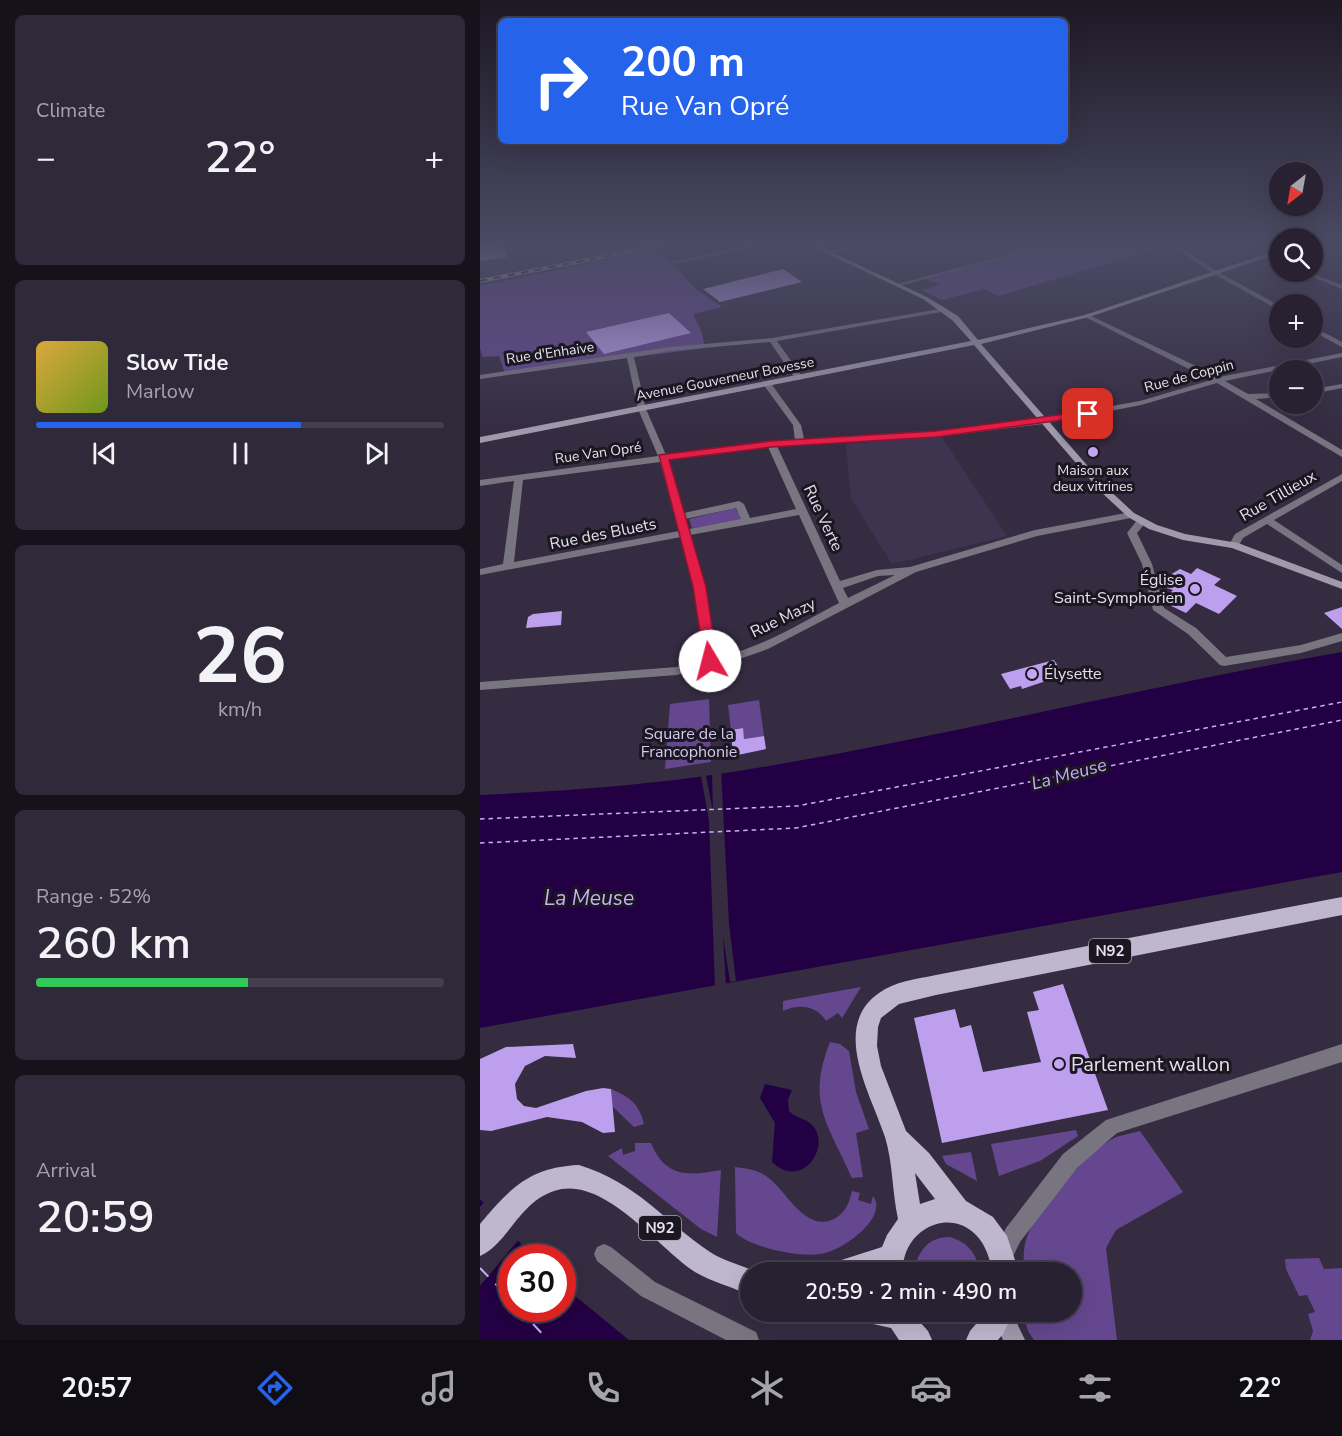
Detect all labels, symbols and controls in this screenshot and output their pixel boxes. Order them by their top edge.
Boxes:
text: 200 m [621,34,745,91]
icon: right [522,42,600,120]
text: Rue Van Opré [621,88,789,125]
text: Climate [36,97,105,124]
text: 22° [205,127,275,188]
text: − [36,136,56,181]
text: + [424,136,444,181]
north arrow [1269,162,1323,216]
map controls [1269,162,1323,414]
button: search [1269,228,1323,282]
button: + [1269,294,1323,348]
street label: Rue d'Enhaive [505,337,595,369]
text: Slow Tide [126,348,228,378]
street label: Avenue Gouverneur Bovesse [634,352,816,406]
street label: Rue de Coppin [1142,355,1236,397]
button: − [1269,360,1323,414]
text: Marlow [126,378,194,405]
pin [1062,388,1113,439]
icon: arrive [1071,397,1104,430]
icon: previous [88,437,121,470]
icon: pause [224,437,257,470]
icon: next [360,437,393,470]
street label: Rue Van Opré [553,438,643,468]
marker: Maison aux deux vitrines [1086,445,1100,459]
place label: Maison aux deux vitrines [1053,461,1133,496]
street label: Rue Tillieux [1236,465,1321,527]
street label: Rue Verte [798,481,848,555]
street label: Rue des Bluets [548,513,658,555]
place label: Église Saint-Symphorien [1054,569,1183,609]
marker: Église Saint-Symphorien [1188,582,1202,596]
street label: Rue Mazy [747,592,820,643]
text: 26 [193,603,287,710]
position arrow [678,629,742,693]
place label: Élysette [1044,663,1102,685]
marker: Élysette [1025,667,1039,681]
text: km/h [218,696,262,723]
park label: Square de la Francophonie [641,723,737,763]
water label: La Meuse [1029,752,1110,796]
text: Range · 52% [36,883,151,910]
water label: La Meuse [544,884,634,912]
text: 260 km [36,913,191,974]
road number: N92 [1089,939,1131,963]
place label: Parlement wallon [1071,1051,1230,1078]
marker: Parlement wallon [1052,1057,1066,1071]
text: Arrival [36,1157,96,1184]
text: 20:59 [36,1187,155,1248]
road number: N92 [639,1216,681,1240]
speed limit sign: 30 [498,1244,576,1322]
text: 20:59 · 2 min · 490 m [805,1277,1017,1307]
icon: directions [254,1367,296,1409]
icon: music [418,1367,460,1409]
icon: phone [582,1367,624,1409]
icon: climate [746,1367,788,1409]
icon: car [910,1367,952,1409]
icon: filters [1074,1367,1116,1409]
text: 20:57 [61,1370,132,1407]
text: 22° [1238,1370,1281,1407]

